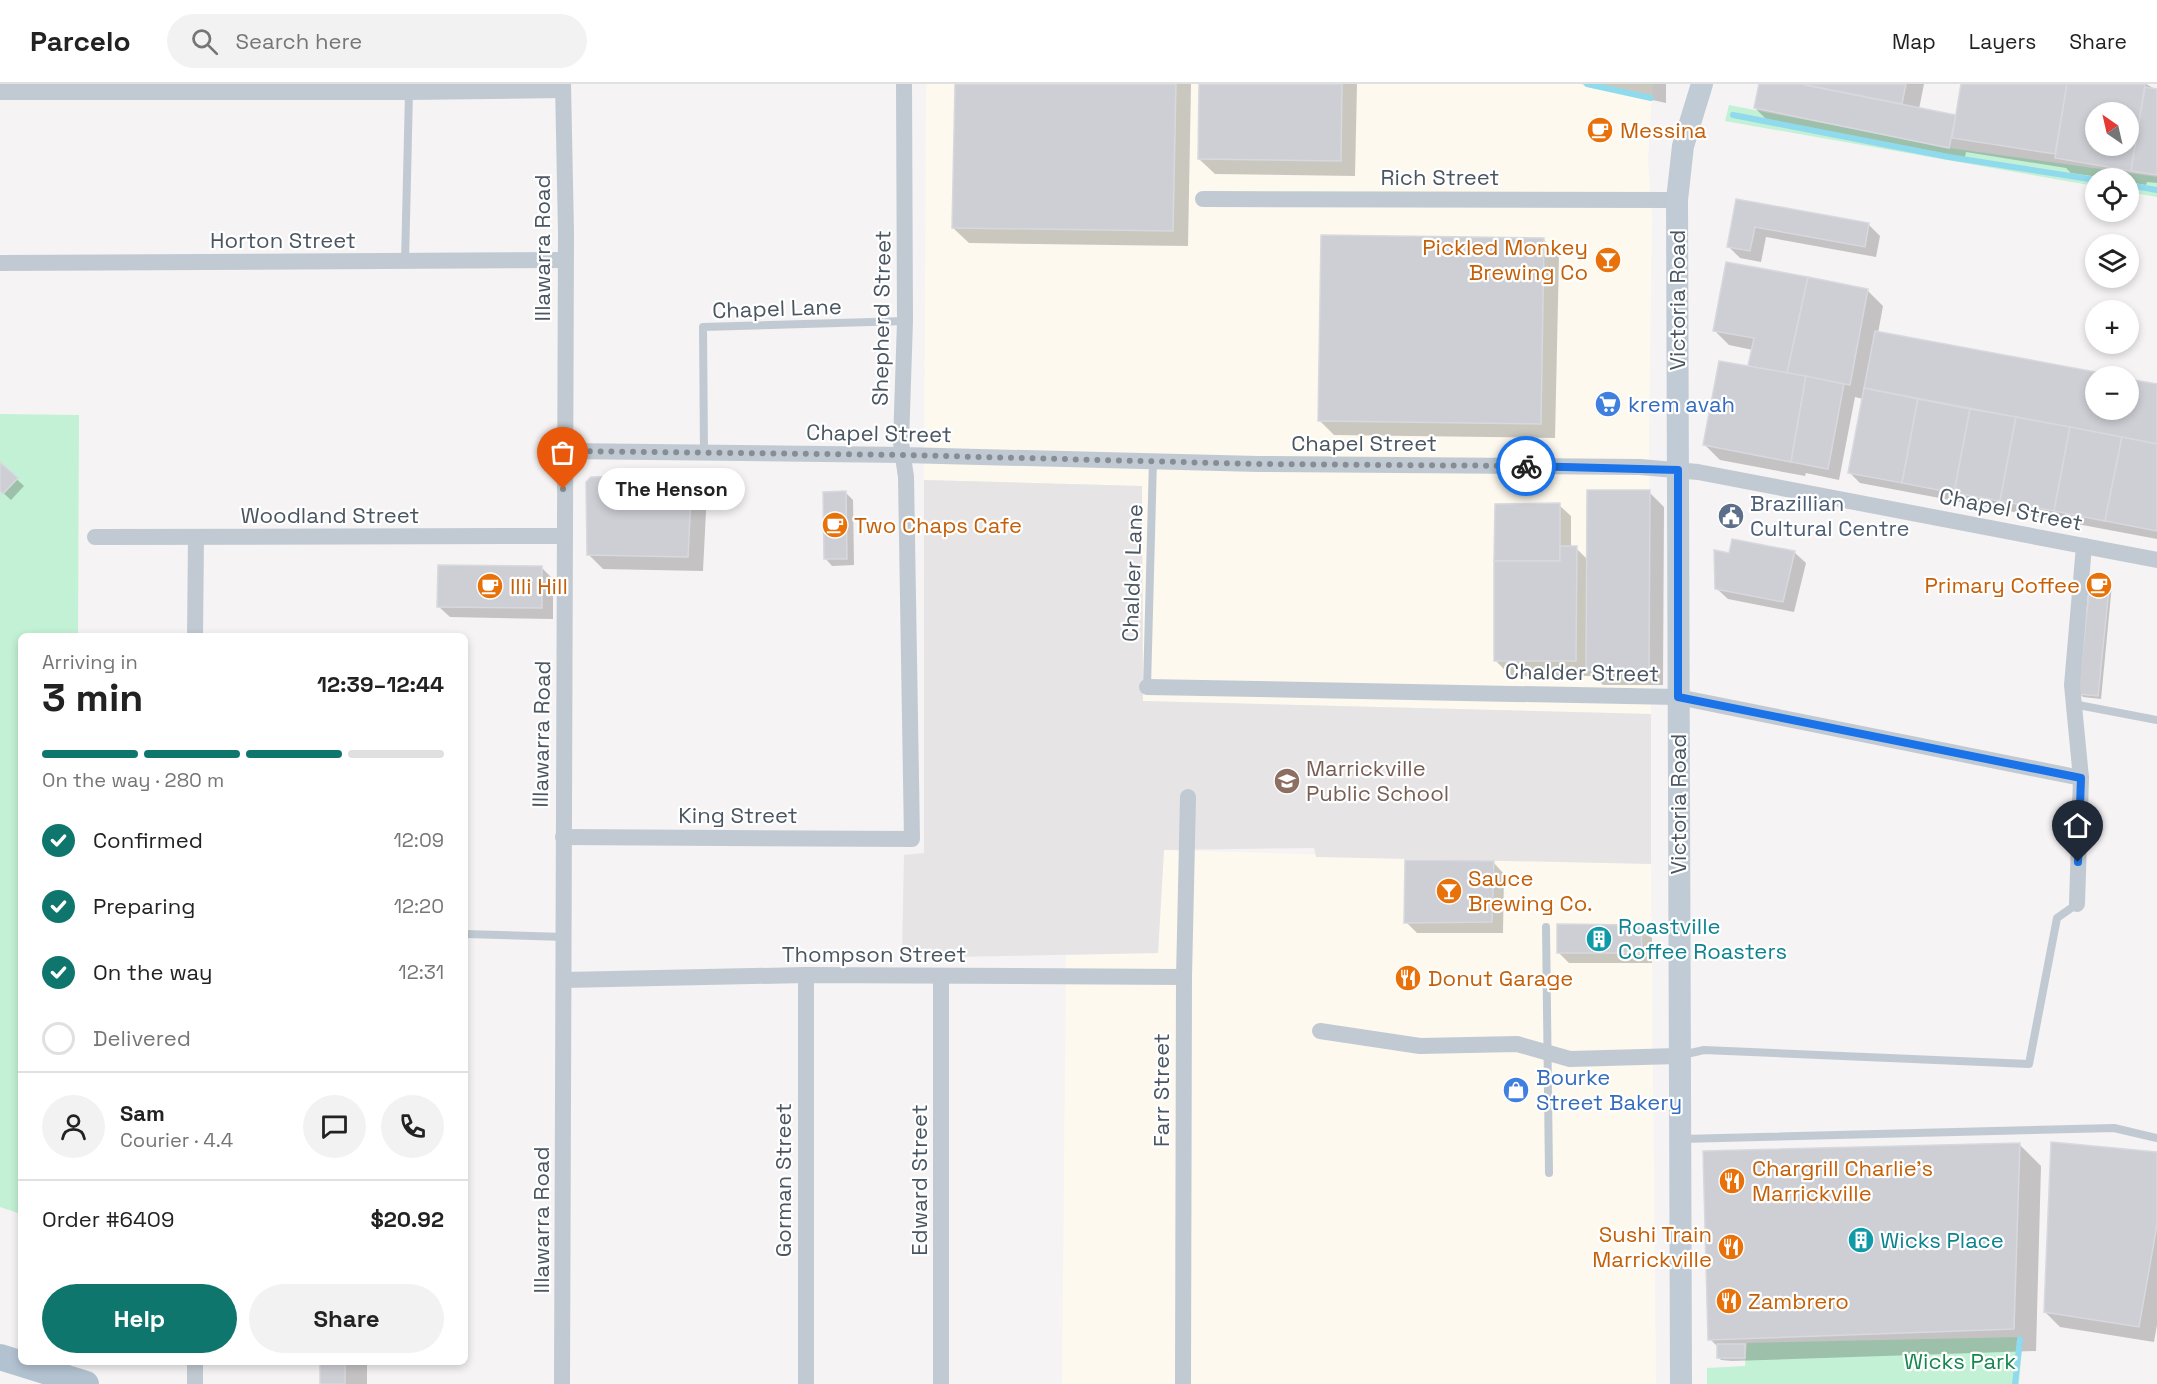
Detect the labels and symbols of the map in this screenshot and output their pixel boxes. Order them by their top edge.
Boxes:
north arrow [2085,102,2139,156]
cafe icon: Messina [1585,115,1615,145]
place label: Messina [1620,116,1707,144]
street label: Rich Street [1381,163,1499,191]
street label: Illawarra Road [528,174,556,322]
street label: Horton Street [210,226,356,254]
street label: Victoria Road [1663,229,1691,371]
street label: Shepherd Street [865,230,897,406]
place label: Pickled Monkey Brewing Co [1422,233,1588,286]
bar icon: Pickled Monkey Brewing Co [1593,245,1623,275]
street label: Chapel Lane [712,292,842,324]
supermarket icon: krem avah [1593,389,1623,419]
place label: krem avah [1628,390,1735,418]
street label: Chapel Street [806,418,952,448]
pin [537,427,588,489]
street label: Chapel Street [1291,429,1437,457]
courier [1496,436,1556,496]
callout: The Henson [599,468,746,510]
street label: Chapel Street [1937,481,2085,537]
place label: Brazillian Cultural Centre [1750,489,1910,542]
street label: Woodland Street [241,501,419,529]
public building icon: Brazillian Cultural Centre [1716,501,1746,531]
street label: Chalder Lane [1116,504,1148,642]
cafe icon: Two Chaps Cafe [820,510,850,540]
place label: Two Chaps Cafe [854,511,1022,539]
cafe icon: Primary Coffee [2084,570,2114,600]
cafe icon: Illi Hill [475,571,505,601]
place label: Primary Coffee [1925,571,2080,599]
place label: Illi Hill [510,572,568,600]
street label: Chalder Street [1505,657,1659,687]
street label: Illawarra Road [526,660,556,808]
street label: Victoria Road [1664,733,1692,875]
place label: Marrickville Public School [1306,754,1449,807]
school or university icon: Marrickville Public School [1272,766,1302,796]
pin [2052,800,2103,862]
street label: King Street [678,801,798,829]
place label: Sauce Brewing Co. [1468,864,1593,917]
bar icon: Sauce Brewing Co. [1434,876,1464,906]
place label: Roastville Coffee Roasters [1618,912,1787,965]
building icon: Roastville Coffee Roasters [1584,924,1614,954]
street label: Thompson Street [782,940,966,968]
restaurant icon: Donut Garage [1393,963,1423,993]
place label: Donut Garage [1428,964,1573,992]
street label: Farr Street [1147,1033,1175,1147]
place label: Bourke Street Bakery [1536,1063,1682,1116]
shop icon: Bourke Street Bakery [1501,1075,1531,1105]
street label: Gorman Street [769,1103,797,1257]
street label: Edward Street [905,1104,933,1256]
street label: Illawarra Road [527,1146,555,1294]
place label: Chargrill Charlie's Marrickville [1752,1154,1933,1207]
restaurant icon: Chargrill Charlie's Marrickville [1717,1166,1747,1196]
place label: Sushi Train Marrickville [1592,1220,1712,1273]
building icon: Wicks Place [1846,1225,1876,1255]
place label: Wicks Place [1880,1226,2004,1254]
restaurant icon: Sushi Train Marrickville [1716,1232,1746,1262]
restaurant icon: Zambrero [1714,1286,1744,1316]
place label: Zambrero [1748,1287,1849,1315]
park label: Wicks Park [1904,1347,2016,1375]

